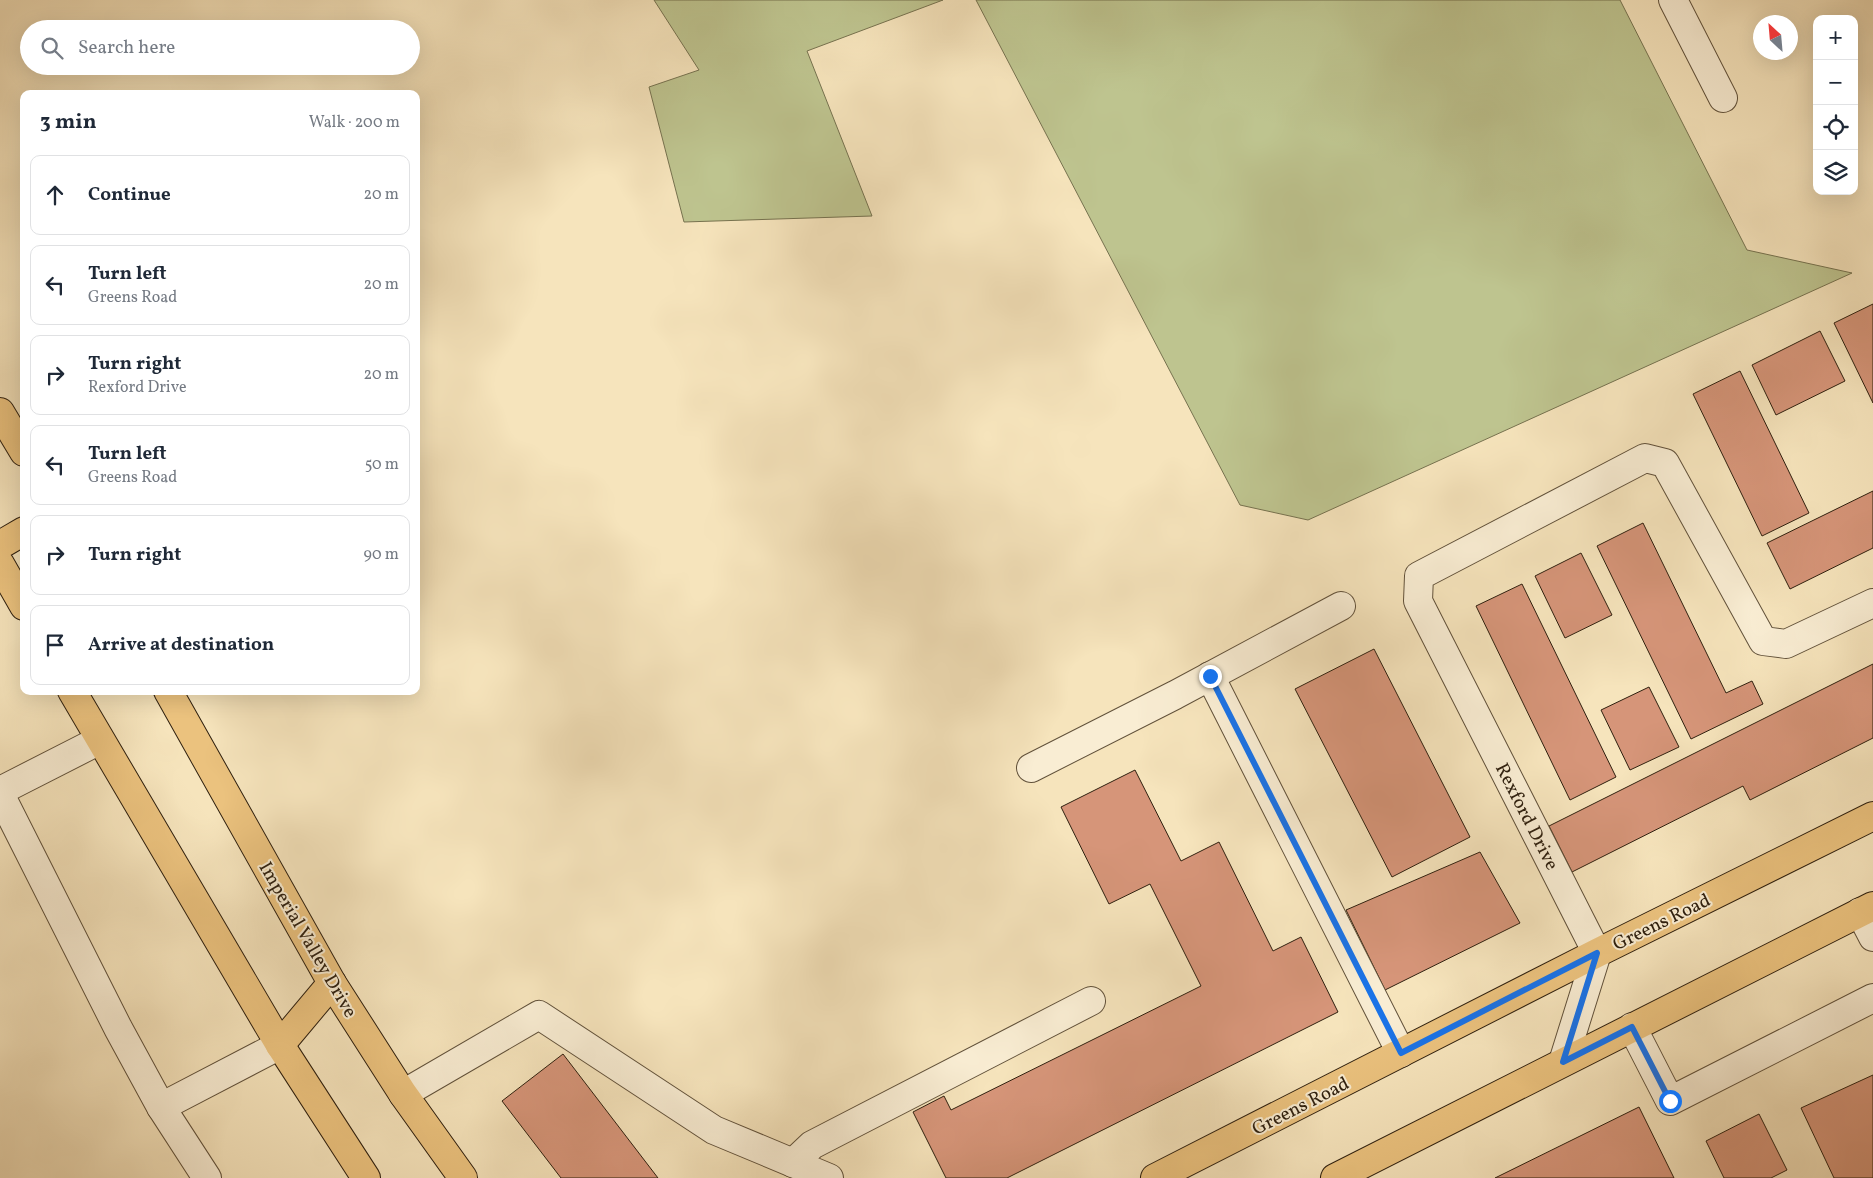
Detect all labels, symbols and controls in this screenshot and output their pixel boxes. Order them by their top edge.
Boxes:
north arrow [1753,15,1798,60]
map controls [1813,15,1858,195]
button: + [1813,15,1858,60]
search box [20,20,420,75]
icon: search [38,34,66,62]
text: Search here [78,35,175,61]
button: − [1813,60,1858,105]
button: locate [1813,105,1858,150]
text: 3 min [40,108,96,137]
text: Walk · 200 m [309,112,400,134]
button: layers [1813,150,1858,195]
icon: ahead [41,181,69,209]
text: Continue [88,182,171,208]
text: 20 m [364,184,399,206]
text: Turn left [88,261,167,287]
icon: left [41,271,69,299]
text: 20 m [364,274,399,296]
text: Greens Road [88,287,177,309]
text: Turn right [88,351,181,377]
icon: right [41,361,69,389]
text: 20 m [364,364,399,386]
text: Rexford Drive [88,377,187,399]
text: Turn left [88,441,167,467]
icon: left [41,451,69,479]
text: 50 m [365,454,399,476]
text: Greens Road [88,467,177,489]
icon: right [41,541,69,569]
text: Turn right [88,542,181,568]
text: 90 m [363,544,399,566]
icon: arrive [41,631,69,659]
text: Arrive at destination [88,632,274,658]
route end [1199,665,1222,688]
street label: Rexford Drive [1488,759,1564,875]
street label: Imperial Valley Drive [252,857,363,1023]
street label: Greens Road [1609,888,1715,958]
street label: Greens Road [1248,1071,1354,1142]
route start [1659,1090,1682,1113]

